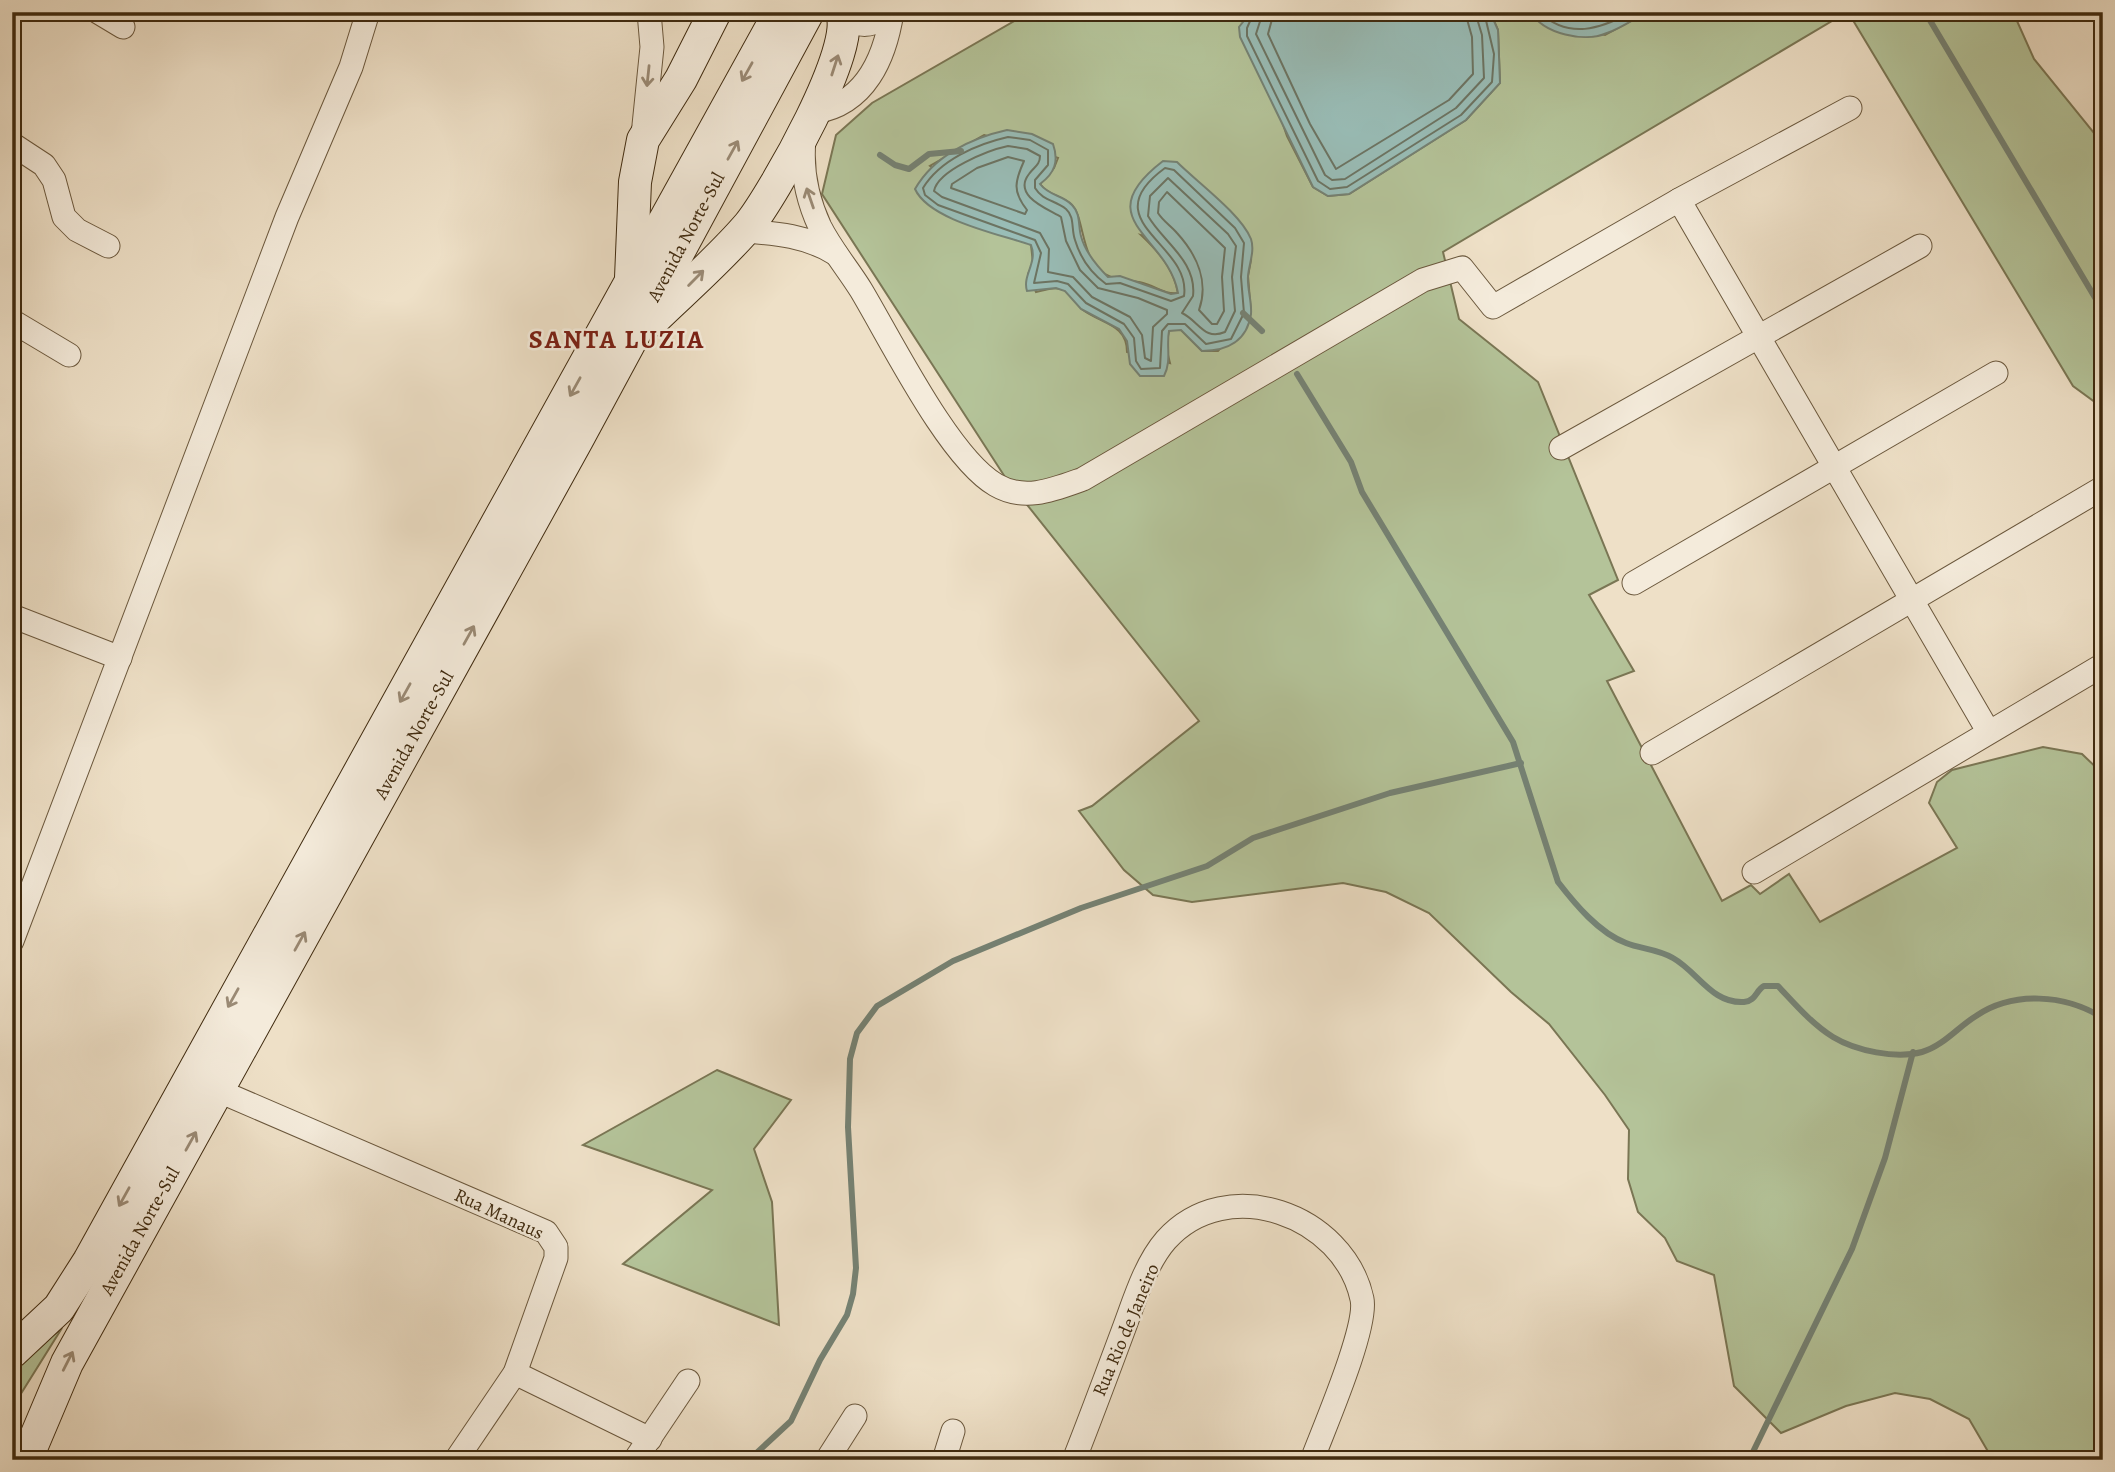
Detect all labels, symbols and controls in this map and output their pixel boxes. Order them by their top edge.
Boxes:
one-way arrow [829,54,842,76]
one-way arrow [740,61,753,82]
one-way arrow [642,64,655,87]
one-way arrow [727,140,741,161]
street label: Avenida Norte-Sul [640,167,731,307]
one-way arrow [803,187,816,209]
one-way arrow [687,269,704,286]
district label: SANTA LUZIA [529,322,705,357]
one-way arrow [567,376,581,396]
one-way arrow [462,626,476,646]
street label: Avenida Norte-Sul [367,666,460,805]
one-way arrow [398,682,412,702]
one-way arrow [293,932,307,952]
one-way arrow [226,987,240,1007]
one-way arrow [184,1132,198,1152]
street label: Avenida Norte-Sul [93,1162,186,1301]
street label: Rua Manaus [450,1182,548,1246]
one-way arrow [116,1186,130,1207]
street label: Rua Rio de Janeiro [1086,1260,1166,1400]
one-way arrow [62,1351,75,1372]

